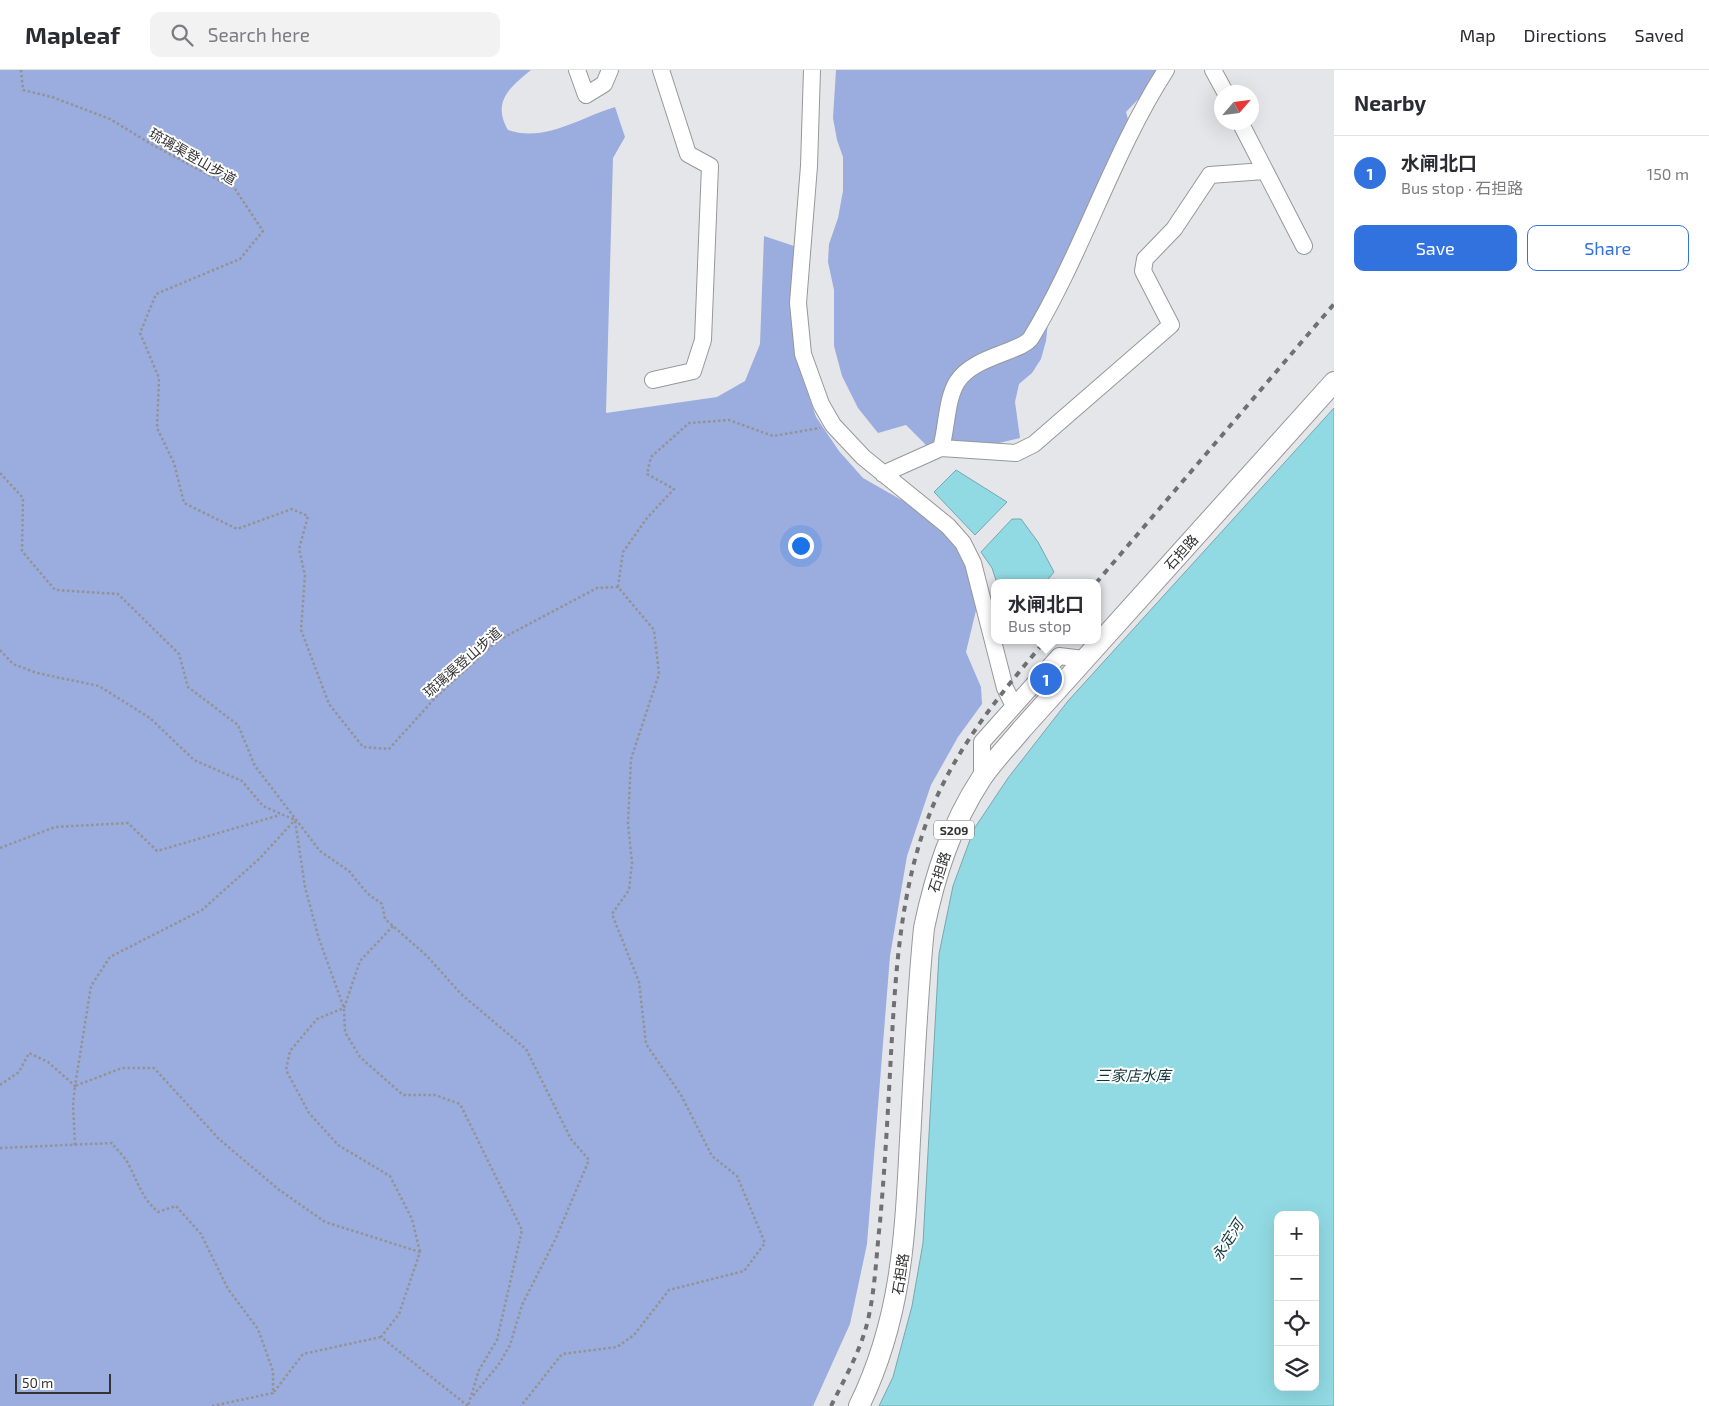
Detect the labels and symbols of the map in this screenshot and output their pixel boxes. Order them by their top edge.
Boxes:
north arrow [1214,85,1259,130]
street label: 琉璃渠登山步道 [146,124,240,188]
street label: 石担路 [1161,531,1201,573]
your location [788,533,814,559]
street label: 琉璃渠登山步道 [419,623,505,701]
pin: 1 [1030,660,1062,698]
road number: S209 [934,820,974,840]
street label: 石担路 [924,849,954,895]
water label: 三家店水库 [1095,1066,1173,1084]
water label: 永定河 [1207,1214,1248,1264]
street label: 石担路 [888,1252,912,1296]
scale bar [15,1371,111,1394]

